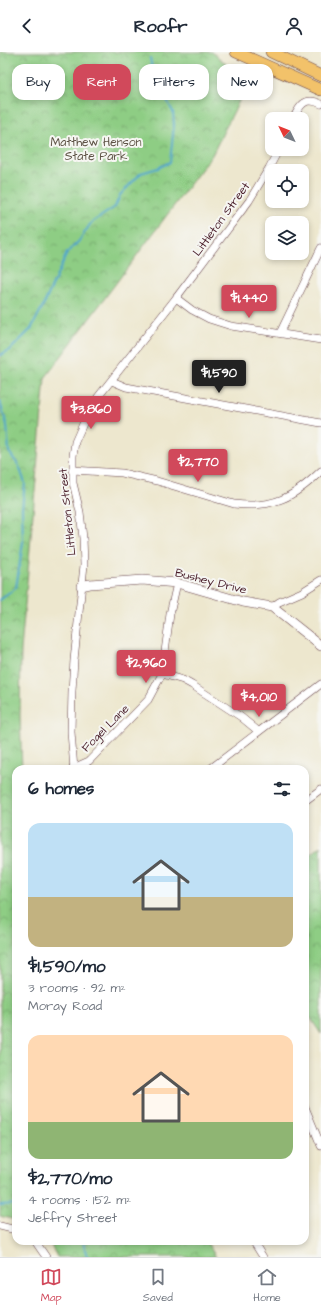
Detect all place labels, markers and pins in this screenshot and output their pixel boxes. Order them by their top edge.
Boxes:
pin: $1,440 [216,285,282,319]
pin: $1,590 [186,360,252,394]
pin: $3,860 [58,396,124,430]
pin: $2,770 [165,449,231,483]
pin: $2,960 [113,650,179,684]
pin: $4,010 [226,684,292,718]

